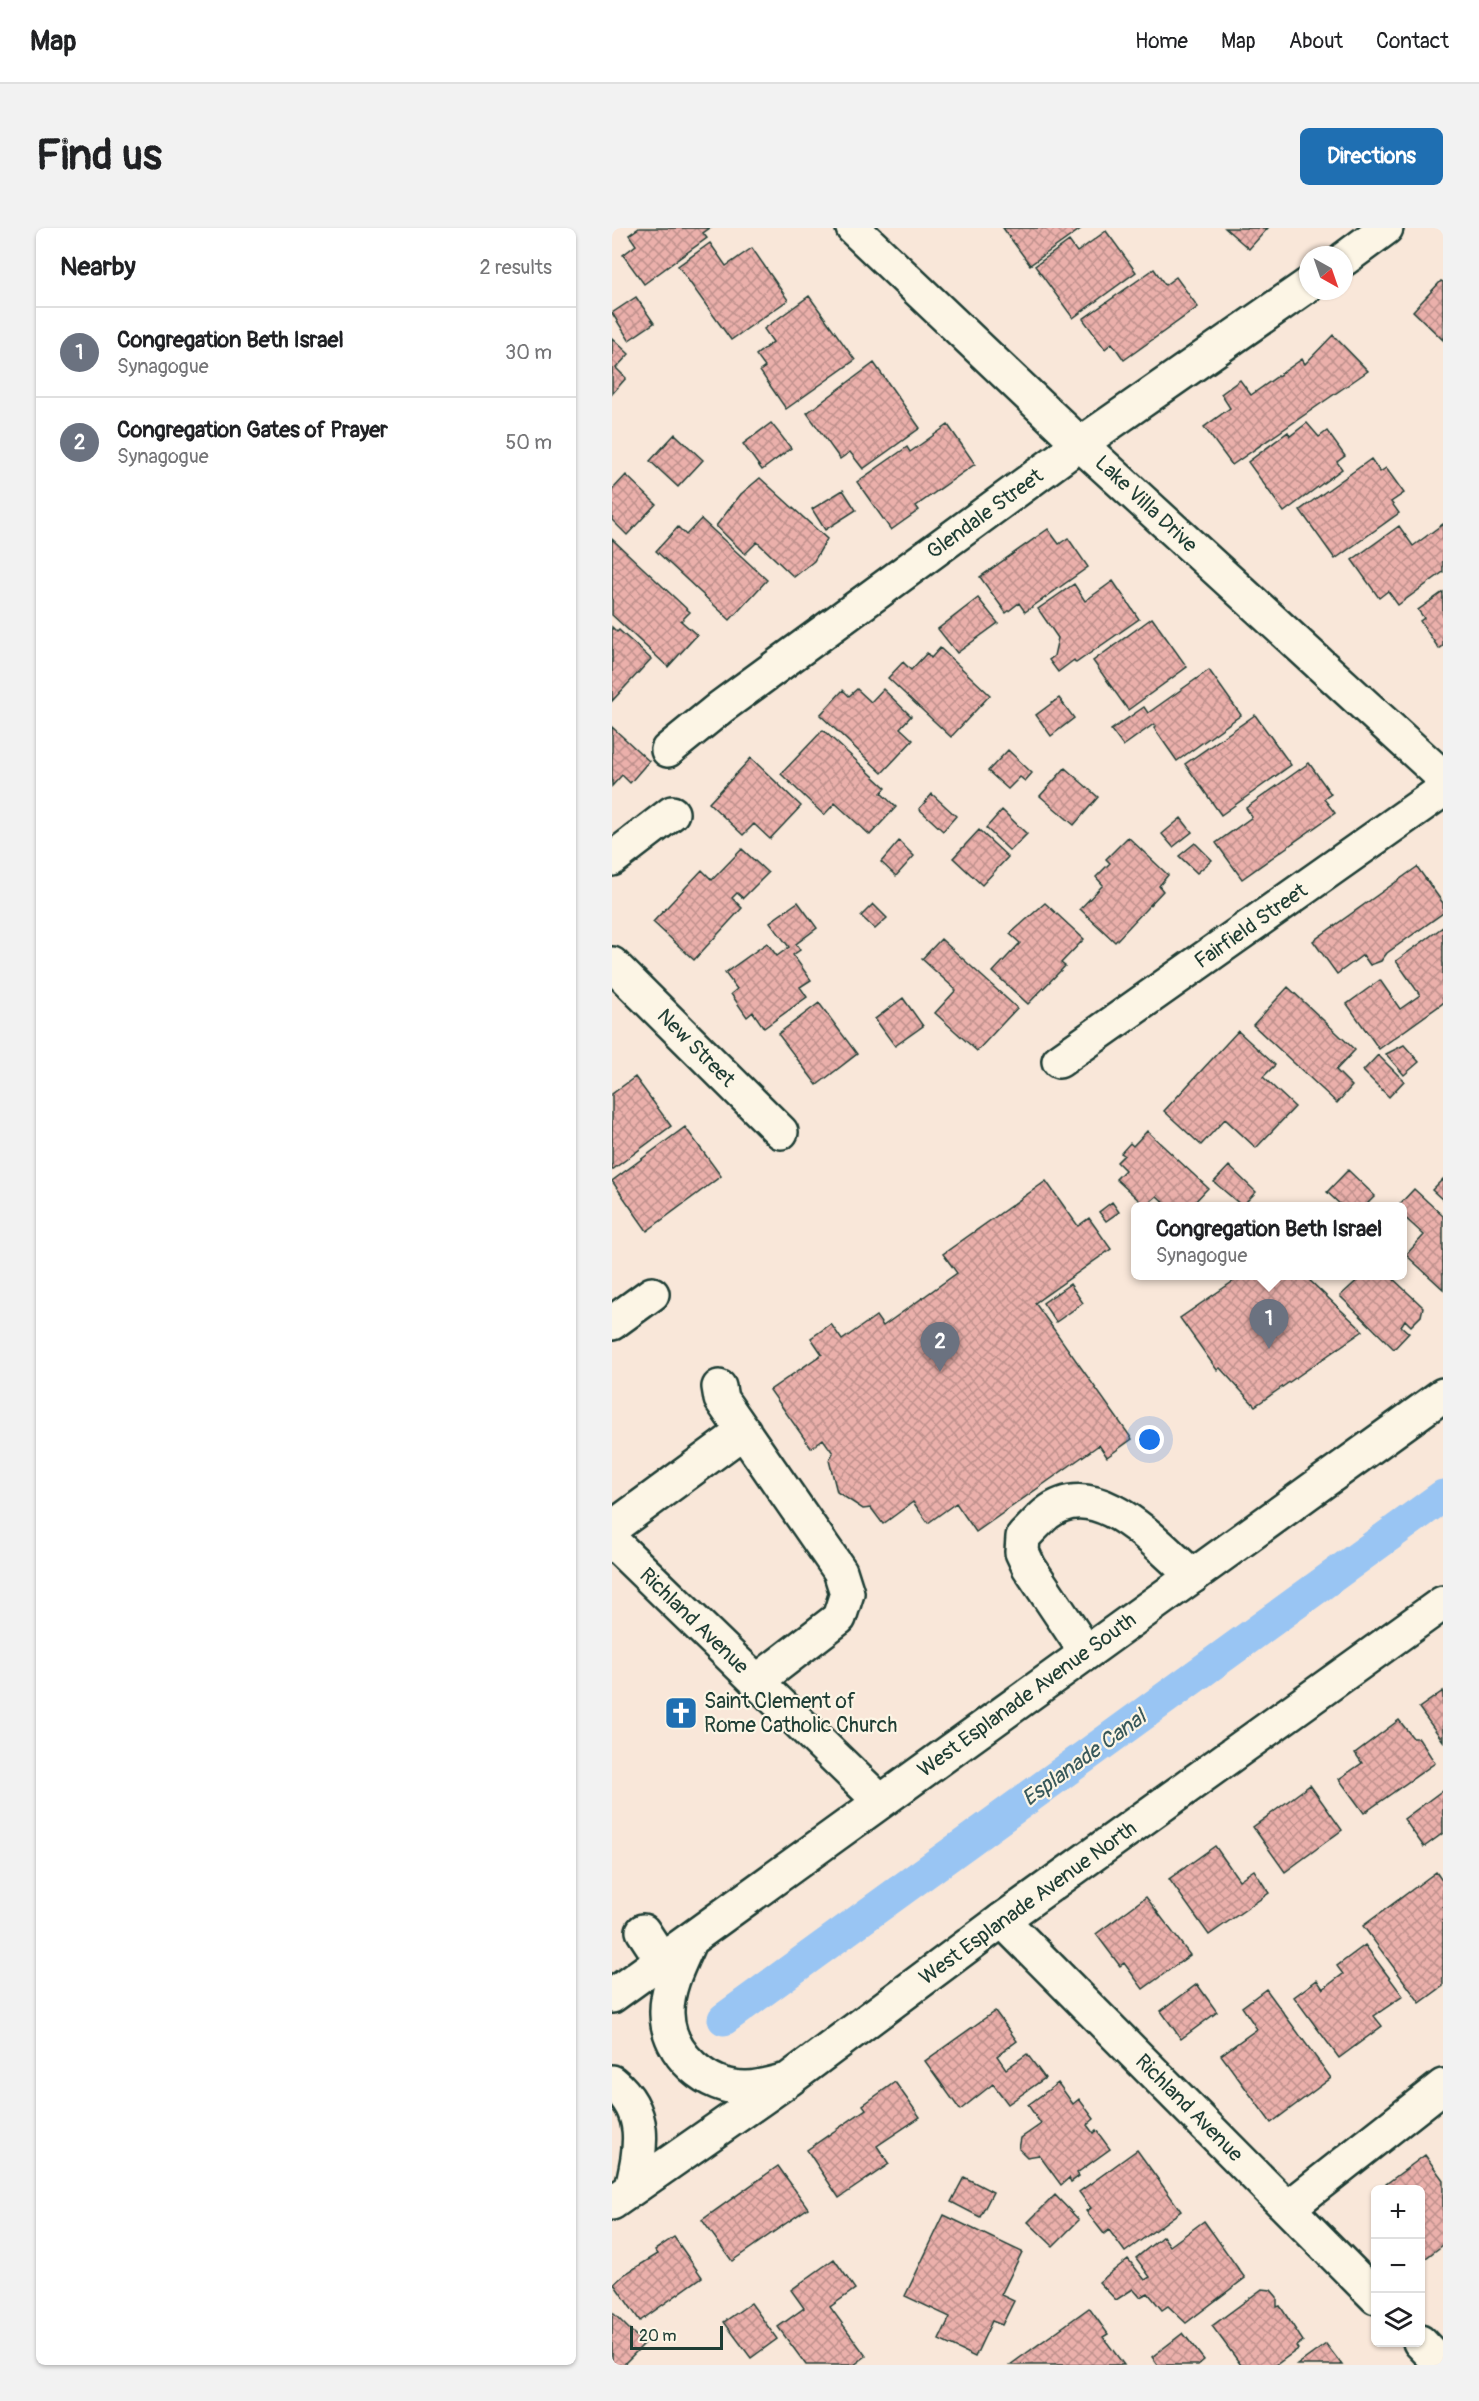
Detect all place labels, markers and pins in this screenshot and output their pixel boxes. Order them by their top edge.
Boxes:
pin: 1 [1250,1300,1288,1349]
pin: 2 [920,1322,960,1372]
place label: Saint Clement of Rome Catholic Church [704,1688,897,1739]
church icon: Saint Clement of Rome Catholic Church [663,1695,699,1731]

